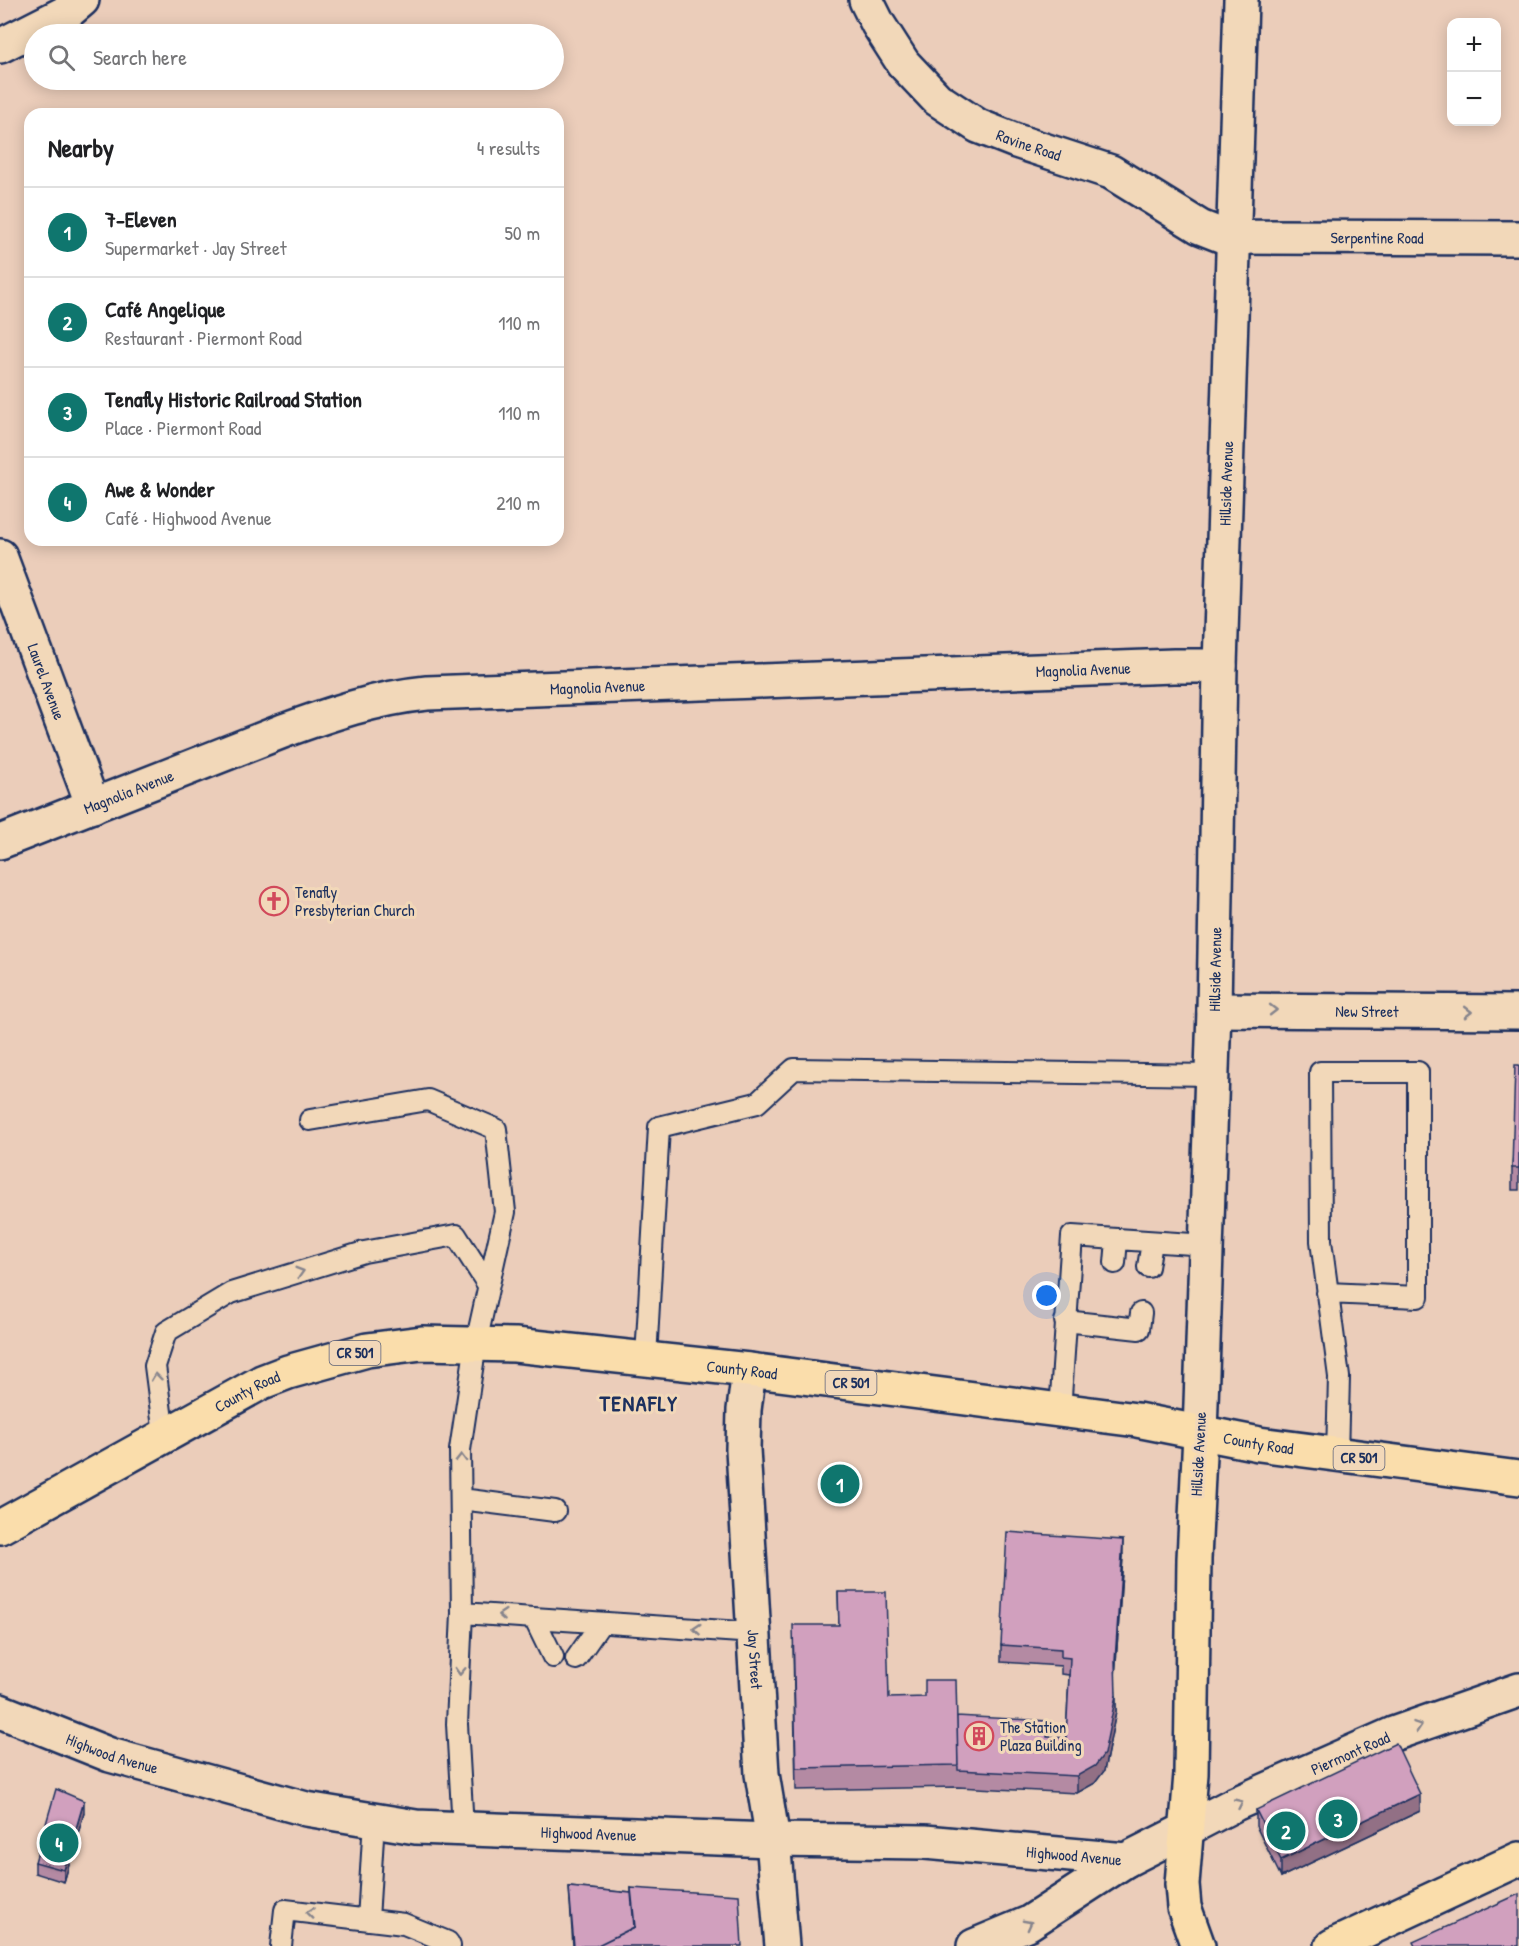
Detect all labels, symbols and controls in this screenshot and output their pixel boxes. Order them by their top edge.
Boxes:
map controls [1447,18,1501,126]
button: + [1447,18,1501,72]
search box [24,24,564,90]
icon: search [45,41,78,74]
text: Search here [93,42,187,72]
button: − [1447,72,1501,126]
street label: Ravine Road [993,123,1064,166]
text: Nearby [48,130,114,165]
text: 4 results [477,134,540,161]
text: 7-Eleven [105,204,177,234]
text: 1 [64,219,71,246]
text: 50 m [504,219,540,246]
street label: Serpentine Road [1331,226,1424,249]
text: Supermarket · Jay Street [105,234,287,261]
text: Café Angelique [105,294,225,324]
text: 2 [63,309,72,336]
text: 110 m [498,309,540,336]
text: Restaurant · Piermont Road [105,324,302,351]
text: Tenafly Historic Railroad Station [105,384,362,414]
text: 3 [63,399,72,426]
text: 110 m [498,399,540,426]
text: Place · Piermont Road [105,414,261,441]
street label: Hillside Avenue [1213,440,1238,526]
text: Awe & Wonder [105,474,215,504]
text: 4 [64,489,71,516]
text: 210 m [496,489,540,516]
text: Café · Highwood Avenue [105,504,272,531]
street label: Laurel Avenue [23,640,71,723]
street label: Magnolia Avenue [1035,657,1132,682]
street label: Magnolia Avenue [550,674,646,700]
street label: Magnolia Avenue [80,764,177,819]
place label: Tenafly Presbyterian Church [295,881,415,921]
church icon: Tenafly Presbyterian Church [258,885,290,917]
street label: Hillside Avenue [1203,926,1226,1012]
street label: New Street [1335,1000,1399,1022]
one-way arrow [1268,1004,1277,1016]
one-way arrow [1463,1005,1472,1018]
one-way arrow [294,1267,305,1279]
your location [1032,1281,1061,1310]
road number: CR 501 [330,1341,380,1365]
street label: County Road [705,1355,779,1385]
street label: County Road [210,1365,283,1417]
road number: CR 501 [826,1371,876,1395]
one-way arrow [151,1373,163,1382]
district label: TENAFLY [598,1388,679,1418]
street label: Hillside Avenue [1185,1411,1211,1497]
street label: County Road [1221,1426,1295,1459]
road number: CR 501 [1334,1446,1384,1470]
one-way arrow [455,1453,467,1462]
pin: 1 [820,1462,860,1506]
one-way arrow [498,1609,507,1622]
one-way arrow [692,1623,701,1636]
street label: Jay Street [743,1629,768,1690]
one-way arrow [453,1667,466,1676]
place label: The Station Plaza Building [1000,1716,1082,1756]
building icon: The Station Plaza Building [963,1720,995,1752]
one-way arrow [1412,1720,1423,1733]
street label: Piermont Road [1307,1726,1393,1780]
street label: Highwood Avenue [63,1728,161,1779]
pin: 3 [1318,1796,1358,1842]
one-way arrow [1233,1798,1244,1810]
pin: 2 [1266,1808,1306,1854]
pin: 4 [40,1820,78,1866]
street label: Highwood Avenue [540,1821,638,1846]
street label: Highwood Avenue [1025,1840,1123,1871]
one-way arrow [305,1907,314,1919]
one-way arrow [1022,1920,1032,1931]

